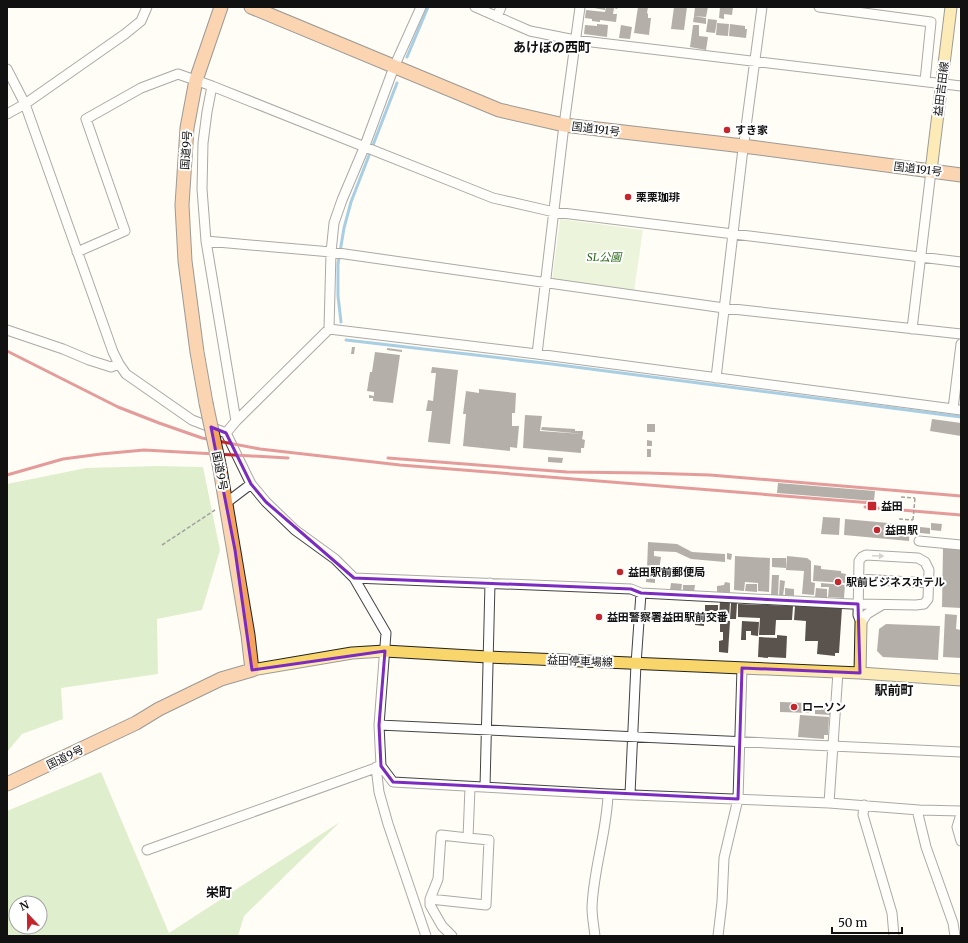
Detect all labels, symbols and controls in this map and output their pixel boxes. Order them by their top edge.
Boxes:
district label: あけぼの西町 [513,39,591,56]
street label: 益田吉田線 [931,61,951,117]
street label: 国道191号 [571,119,621,139]
place label: すき家 [735,123,768,137]
marker: すき家 [722,125,732,135]
street label: 国道9号 [178,130,194,170]
street label: 国道191号 [893,159,943,179]
place label: 栗栗珈琲 [636,190,680,204]
marker: 栗栗珈琲 [623,192,633,202]
park label: SL公園 [587,250,623,264]
street label: 国道9号 [209,450,231,492]
place label: 益田 [881,499,903,513]
marker: 益田 [866,500,878,512]
place label: 益田駅 [885,523,918,537]
marker: 益田駅 [872,525,882,535]
one-way arrow [872,552,884,559]
place label: 益田駅前郵便局 [628,565,705,579]
marker: 益田駅前郵便局 [615,567,625,577]
place label: 駅前ビジネスホテル [846,575,945,589]
marker: 駅前ビジネスホテル [833,577,843,587]
place label: 益田警察署益田駅前交番 [607,610,728,624]
marker: 益田警察署益田駅前交番 [594,612,604,622]
street label: 益田停車場線 [547,653,613,669]
district label: 駅前町 [874,682,914,699]
place label: ローソン [802,700,846,714]
marker: ローソン [789,702,799,712]
street label: 国道9号 [44,742,86,772]
district label: 栄町 [206,884,232,901]
north arrow [8,895,48,935]
text: N [18,897,31,914]
scale bar [832,909,902,935]
text: 50 m [838,915,867,930]

